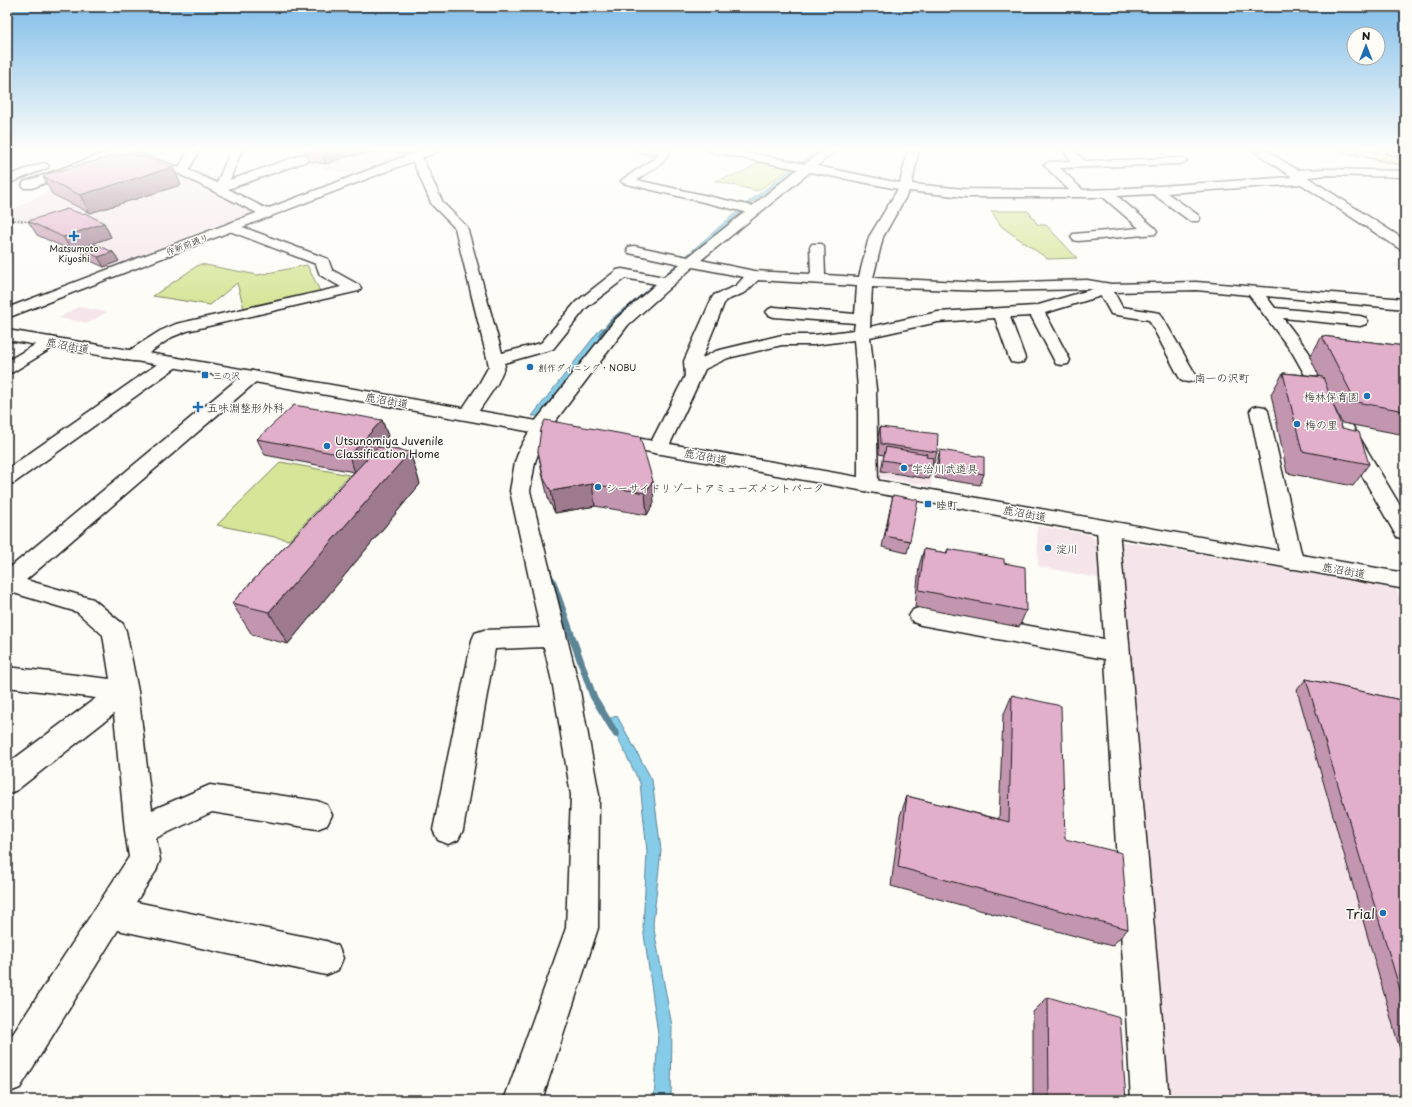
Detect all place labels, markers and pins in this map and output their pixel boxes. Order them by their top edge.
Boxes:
marker: Matsumoto Kiyoshi [69,231,79,241]
place label: Matsumoto Kiyoshi [50,241,98,265]
place label: 創作ダイニング・NOBU [538,360,636,374]
marker: 創作ダイニング・NOBU [525,362,535,372]
place label: 三の沢 [213,368,240,382]
marker: 三の沢 [200,370,210,380]
place label: 梅林保育園 [1304,388,1359,405]
marker: 梅林保育園 [1362,391,1372,401]
place label: 五味淵整形外科 [207,399,284,416]
marker: 五味淵整形外科 [192,401,204,413]
place label: 梅の里 [1305,416,1338,433]
marker: 梅の里 [1292,419,1302,429]
place label: Utsunomiya Juvenile Classification Home [335,432,444,462]
marker: Utsunomiya Juvenile Classification Home [322,441,332,451]
place label: 宇治川武道具 [912,460,978,477]
marker: 宇治川武道具 [899,463,909,473]
place label: シーサイドリゾートアミューズメントパーク [606,479,824,496]
marker: シーサイドリゾートアミューズメントパーク [593,482,603,492]
place label: 睦町 [936,496,958,513]
marker: 睦町 [923,499,933,509]
place label: 淀川 [1056,540,1078,557]
marker: 淀川 [1043,543,1053,553]
place label: Trial [1346,904,1375,923]
marker: Trial [1378,908,1388,918]

